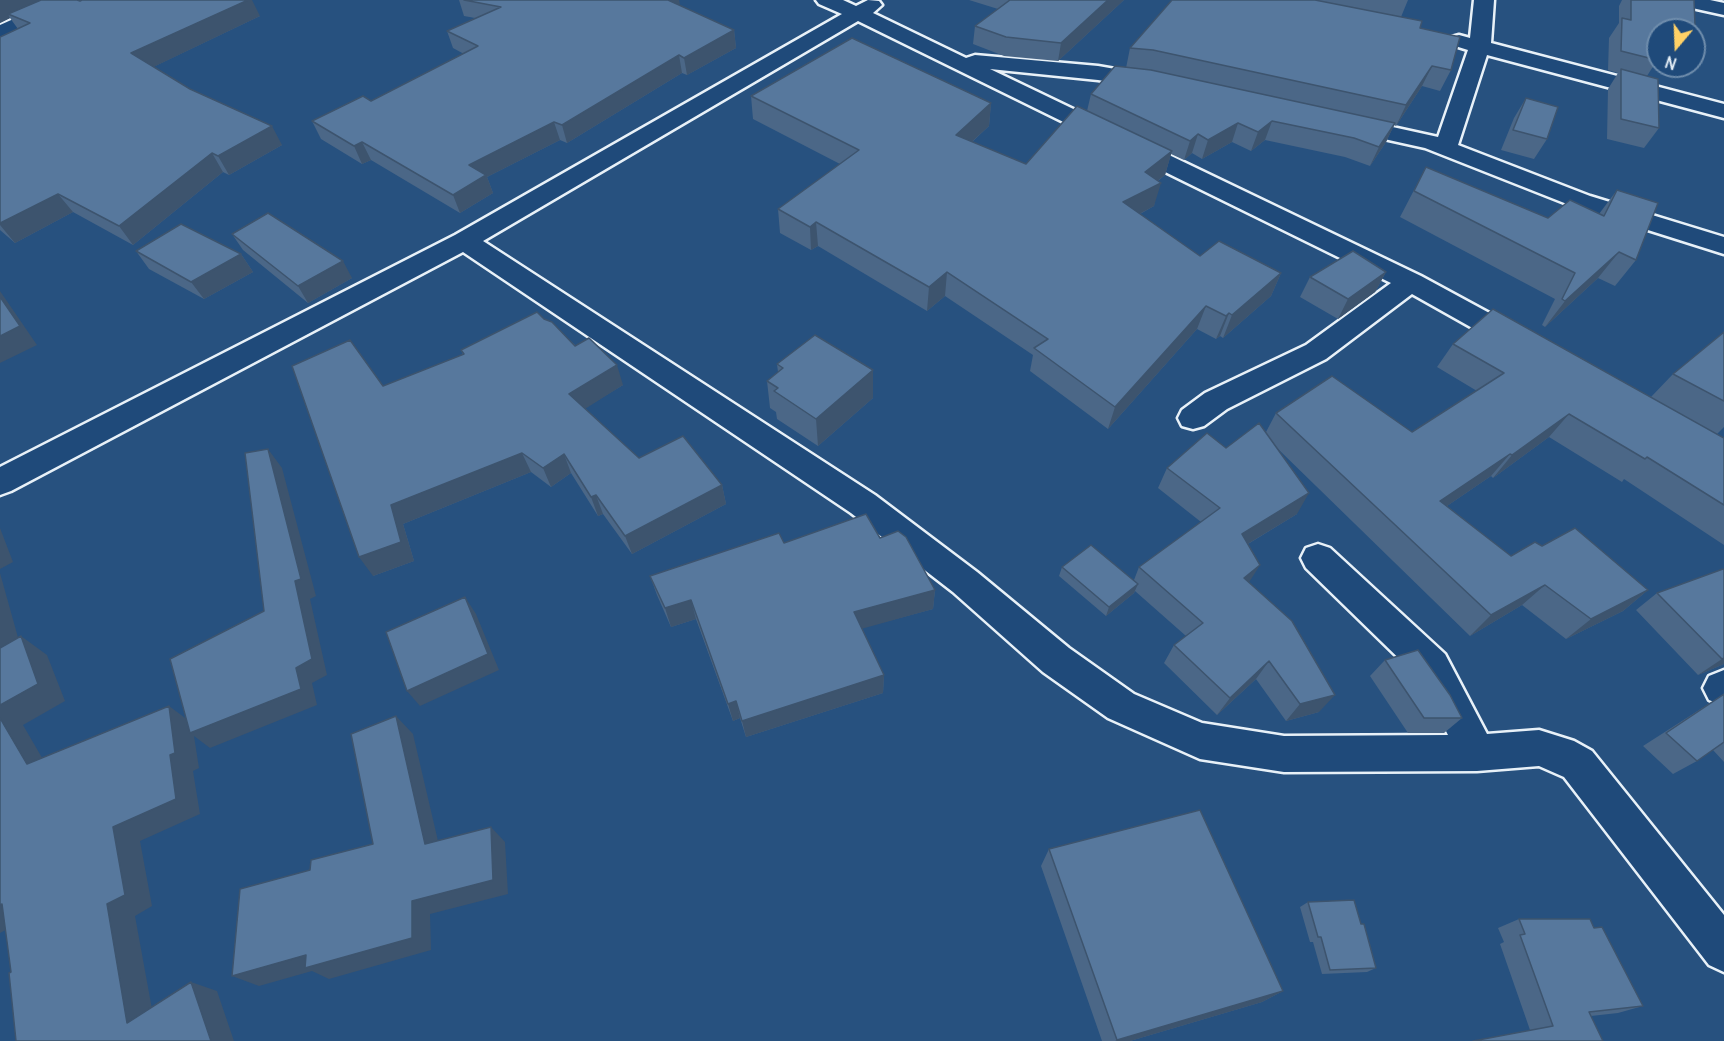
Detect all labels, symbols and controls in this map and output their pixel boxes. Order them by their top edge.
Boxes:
north arrow [1646,18,1706,78]
text: N [1662,52,1679,74]

